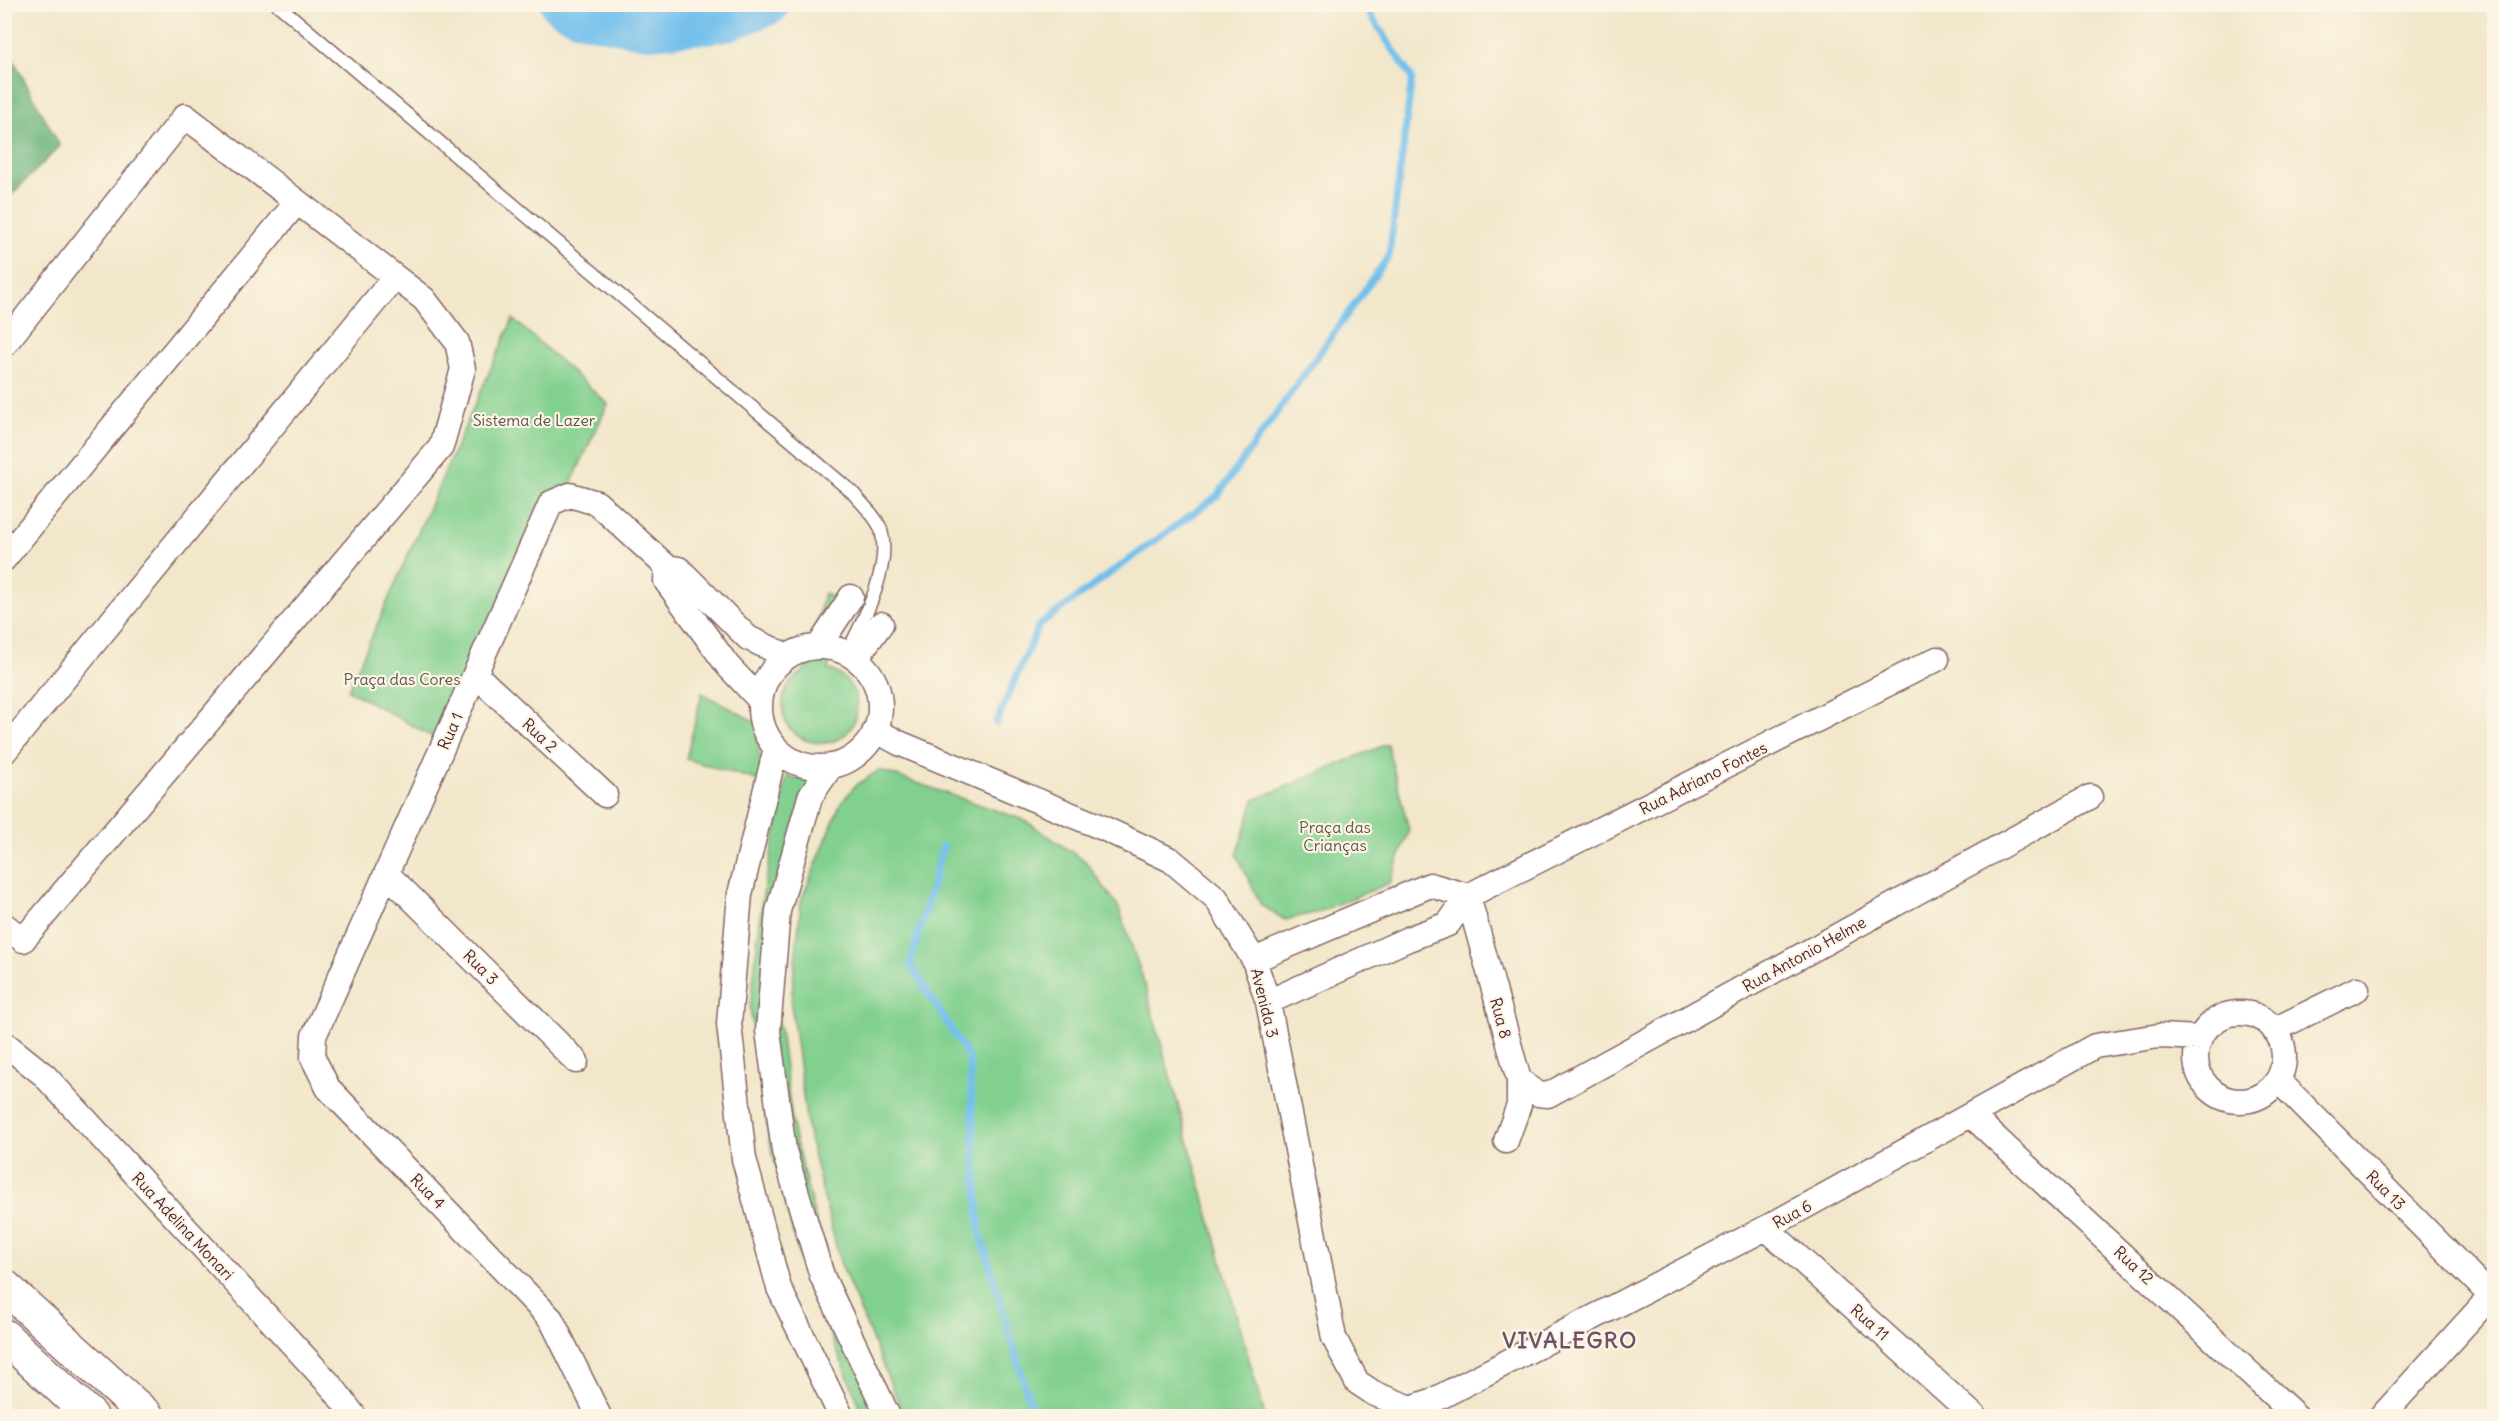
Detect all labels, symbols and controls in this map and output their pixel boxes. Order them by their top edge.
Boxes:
park label: Sistema de Lazer [473,410,596,430]
park label: Praça das Cores [344,669,460,689]
street label: Rua 1 [433,709,467,753]
street label: Rua 2 [518,714,562,756]
street label: Rua Adriano Fontes [1636,737,1770,819]
park label: Praça das Crianças [1299,817,1371,855]
street label: Rua Antonio Helme [1739,912,1869,996]
street label: Rua 3 [459,945,503,989]
street label: Avenida 3 [1247,966,1283,1040]
street label: Rua 8 [1486,995,1516,1041]
street label: Rua 13 [2362,1166,2410,1214]
street label: Rua Adelina Monari [128,1168,238,1284]
street label: Rua 4 [406,1169,450,1213]
street label: Rua 6 [1769,1195,1815,1233]
street label: Rua 12 [2110,1242,2158,1289]
street label: Rua 11 [1847,1300,1893,1344]
district label: VIVALEGRO [1502,1326,1638,1354]

